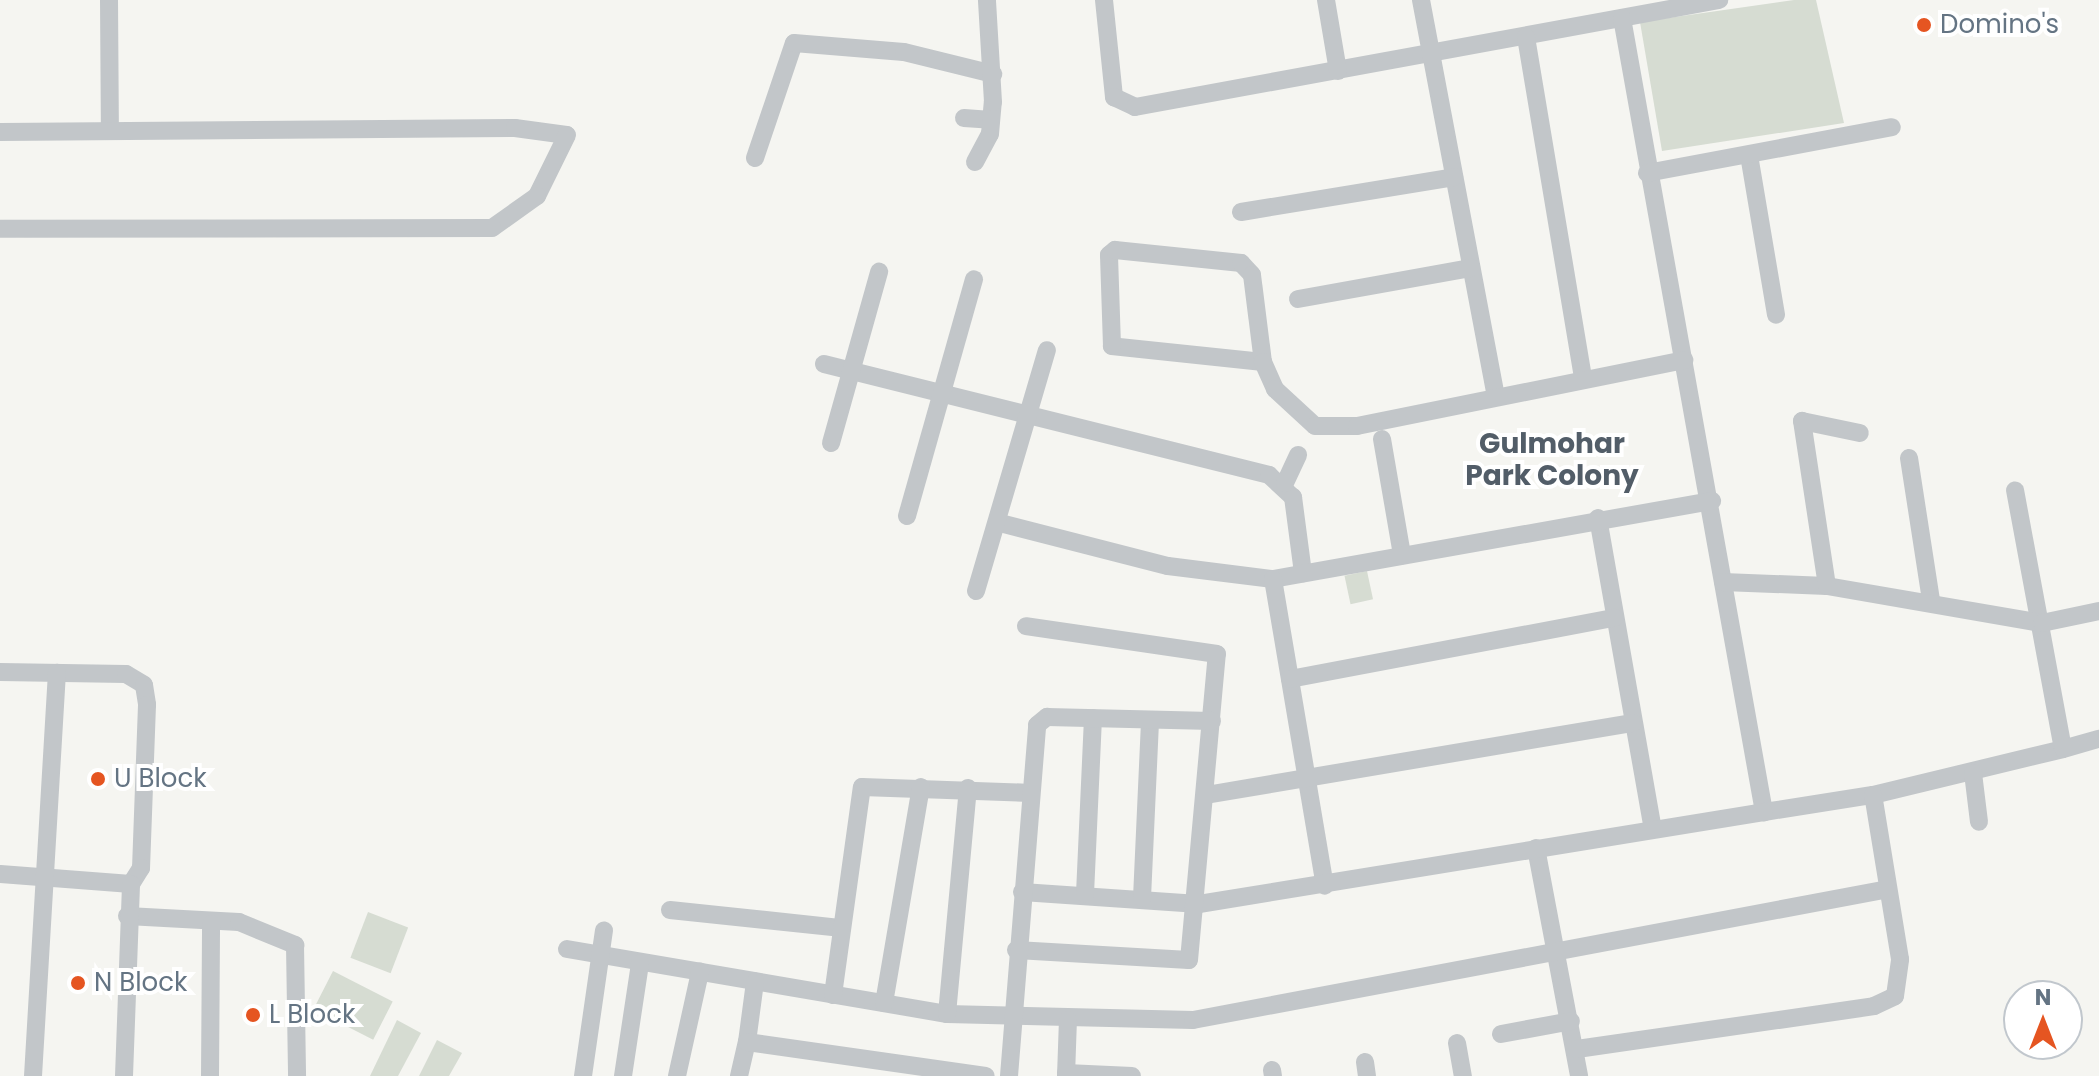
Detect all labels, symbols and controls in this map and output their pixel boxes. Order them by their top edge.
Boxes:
place label: Domino's [1940,9,2059,41]
marker: Domino's [1915,16,1933,34]
district label: Gulmohar Park Colony [1465,427,1639,493]
place label: U Block [114,763,207,795]
marker: U Block [89,770,107,788]
place label: N Block [94,967,187,999]
marker: N Block [69,974,87,992]
north arrow [2003,980,2083,1060]
text: N [2035,982,2051,1013]
place label: L Block [269,999,355,1031]
marker: L Block [244,1006,262,1024]

